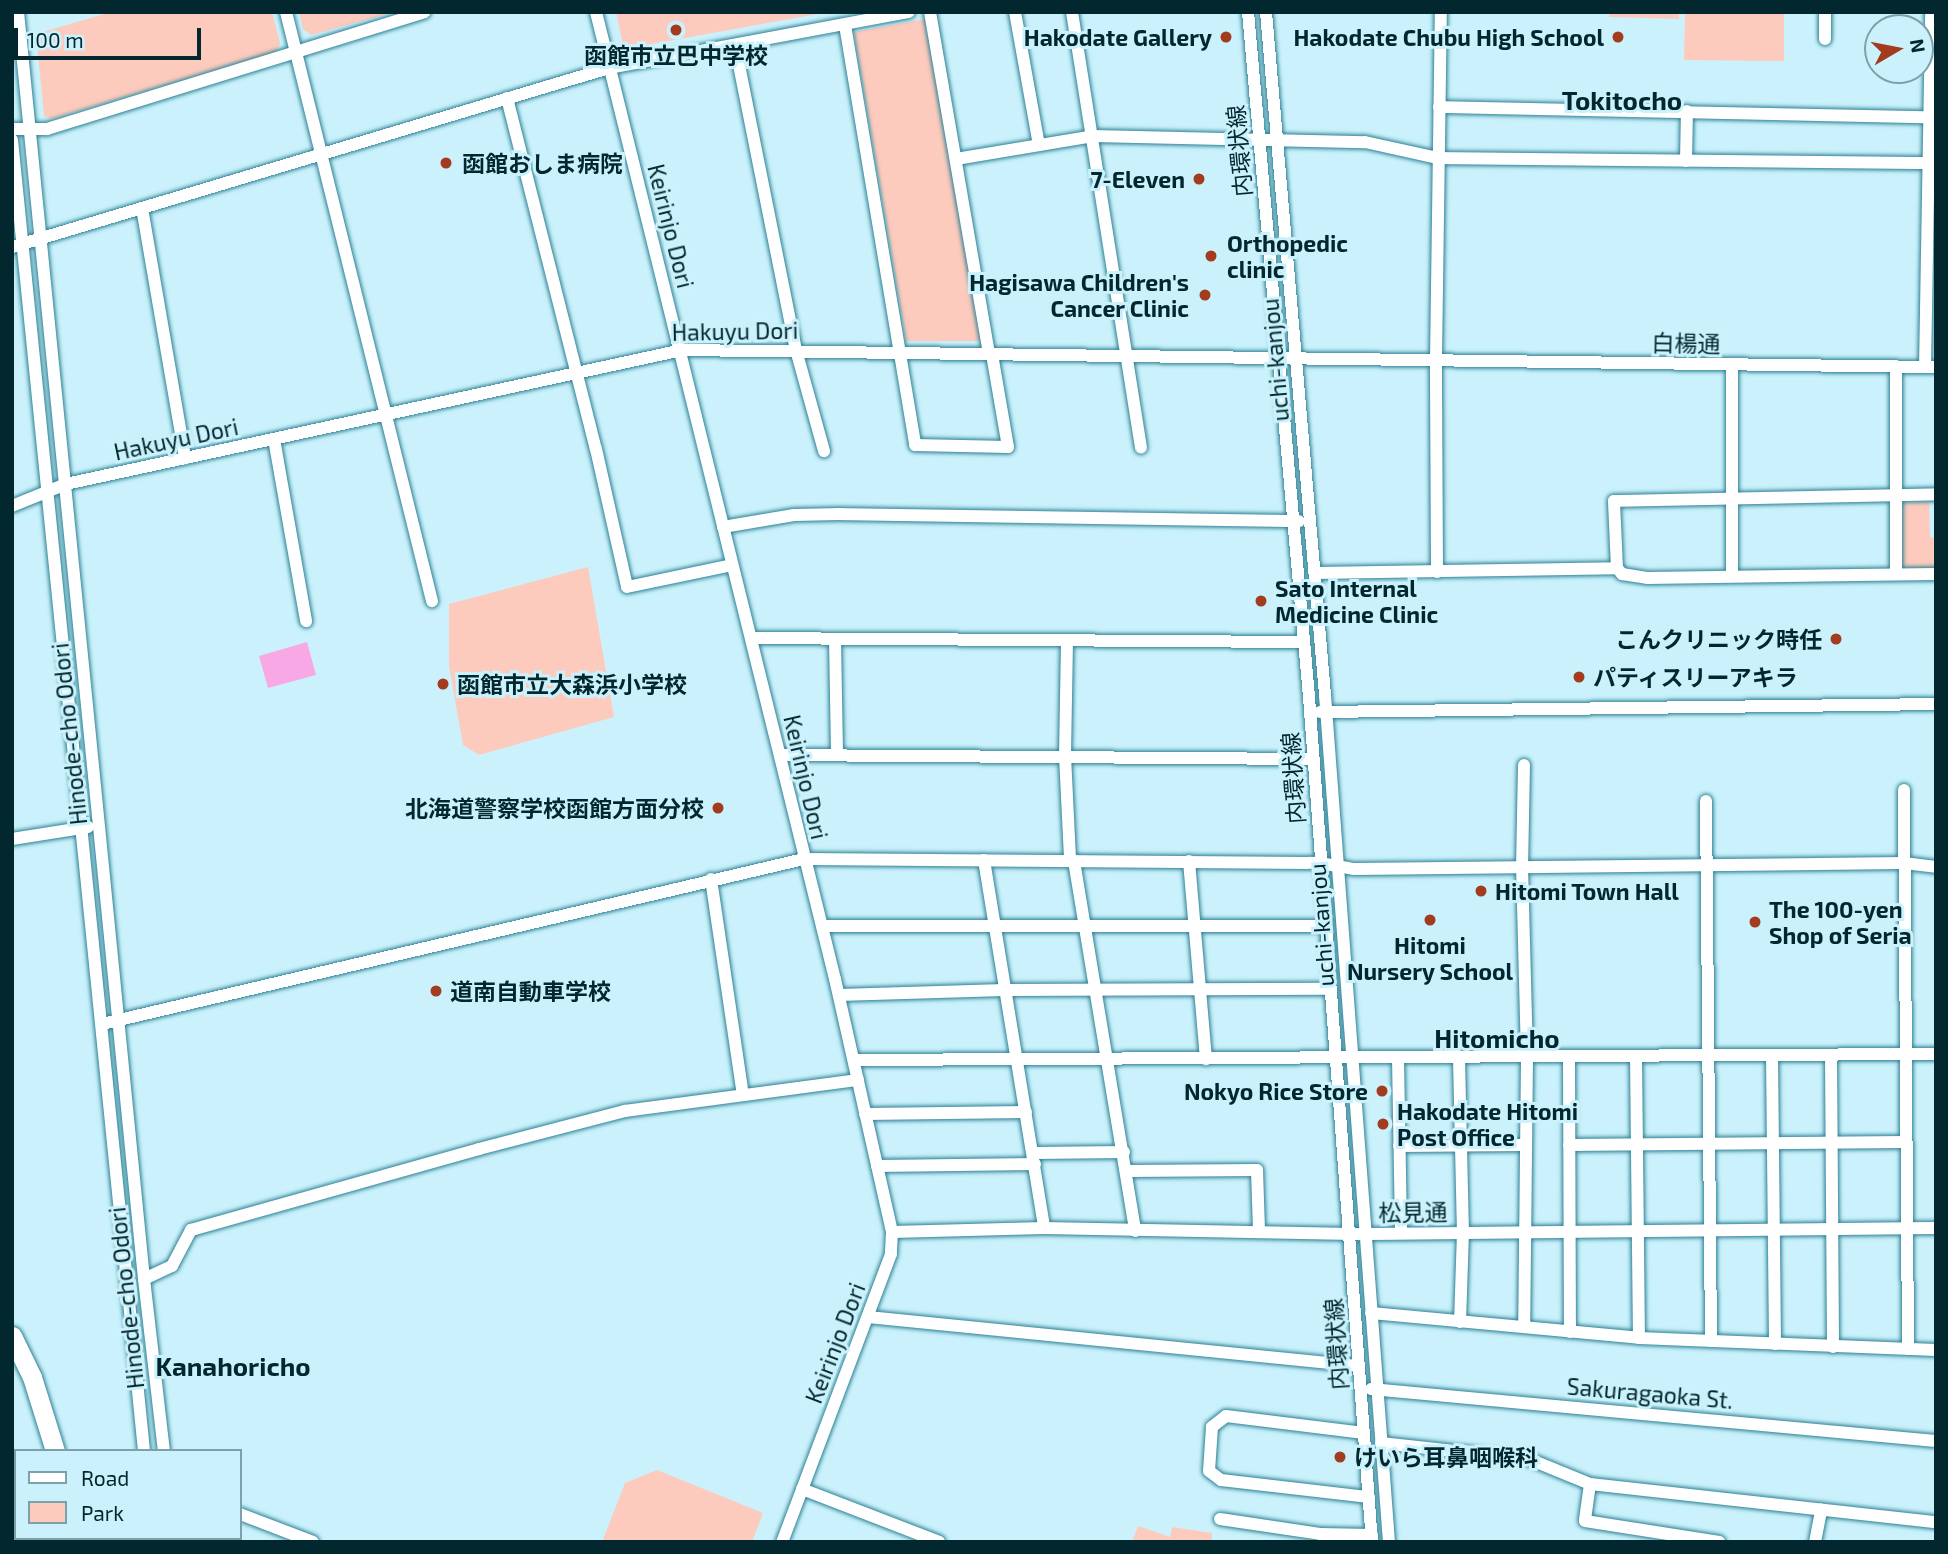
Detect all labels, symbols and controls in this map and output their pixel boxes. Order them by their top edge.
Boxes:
scale bar [18,14,205,58]
north arrow [1864,14,1934,84]
marker: 函館市立巴中学校 [668,22,684,38]
place label: Hakodate Gallery [1024,23,1212,51]
place label: Hakodate Chubu High School [1293,23,1604,51]
text: 100 m [27,27,84,52]
marker: Hakodate Gallery [1218,29,1234,45]
marker: Hakodate Chubu High School [1610,29,1626,45]
text: N [1906,37,1931,54]
place label: 函館市立巴中学校 [584,41,768,69]
district label: Tokitocho [1562,84,1682,116]
street label: 内環状線 [1221,104,1257,198]
place label: 函館おしま病院 [462,149,623,177]
marker: 函館おしま病院 [436,153,456,173]
street label: Keirinjo Dori [642,161,700,291]
place label: 7-Eleven [1090,165,1185,193]
marker: 7-Eleven [1191,171,1207,187]
place label: Orthopedic clinic [1227,229,1348,283]
marker: Orthopedic clinic [1201,246,1221,266]
place label: Hagisawa Children's Cancer Clinic [969,268,1189,322]
marker: Hagisawa Children's Cancer Clinic [1195,285,1215,305]
street label: uchi-kanjou [1256,297,1294,423]
street label: Hakuyu Dori [672,316,798,346]
street label: 白楊通 [1651,329,1721,357]
street label: Hakuyu Dori [111,412,241,466]
place label: Sato Internal Medicine Clinic [1275,574,1438,628]
marker: Sato Internal Medicine Clinic [1253,593,1269,609]
place label: こんクリニック時任 [1615,625,1822,653]
marker: こんクリニック時任 [1828,631,1844,647]
street label: Hinode-cho Odori [46,642,92,826]
place label: パティスリーアキラ [1593,663,1800,691]
marker: パティスリーアキラ [1571,669,1587,685]
place label: 函館市立大森浜小学校 [457,670,687,698]
marker: 函館市立大森浜小学校 [435,676,451,692]
street label: Keirinjo Dori [778,712,834,842]
street label: 内環状線 [1276,731,1310,825]
place label: 北海道警察学校函館方面分校 [405,794,704,822]
marker: 北海道警察学校函館方面分校 [710,800,726,816]
street label: uchi-kanjou [1303,863,1339,987]
place label: Hitomi Town Hall [1495,877,1679,905]
marker: Hitomi Town Hall [1473,883,1489,899]
place label: The 100-yen Shop of Seria [1769,895,1912,949]
marker: Hitomi Nursery School [1422,912,1438,928]
marker: The 100-yen Shop of Seria [1747,914,1763,930]
place label: Hitomi Nursery School [1347,931,1513,985]
place label: 道南自動車学校 [450,977,611,1005]
marker: 道南自動車学校 [428,983,444,999]
district label: Hitomicho [1434,1022,1560,1054]
place label: Nokyo Rice Store [1184,1077,1368,1105]
marker: Nokyo Rice Store [1374,1083,1390,1099]
place label: Hakodate Hitomi Post Office [1397,1097,1578,1151]
marker: Hakodate Hitomi Post Office [1375,1116,1391,1132]
street label: 松見通 [1378,1198,1448,1226]
street label: Hinode-cho Odori [103,1206,149,1390]
street label: Keirinjo Dori [799,1279,871,1407]
street label: 内環状線 [1319,1297,1353,1391]
district label: Kanahoricho [155,1350,311,1382]
street label: Sakuragaoka St. [1566,1372,1734,1414]
place label: けいら耳鼻咽喉科 [1354,1443,1538,1471]
legend [14,1449,242,1540]
marker: けいら耳鼻咽喉科 [1332,1449,1348,1465]
text: Road [81,1465,129,1490]
text: Park [81,1500,124,1525]

